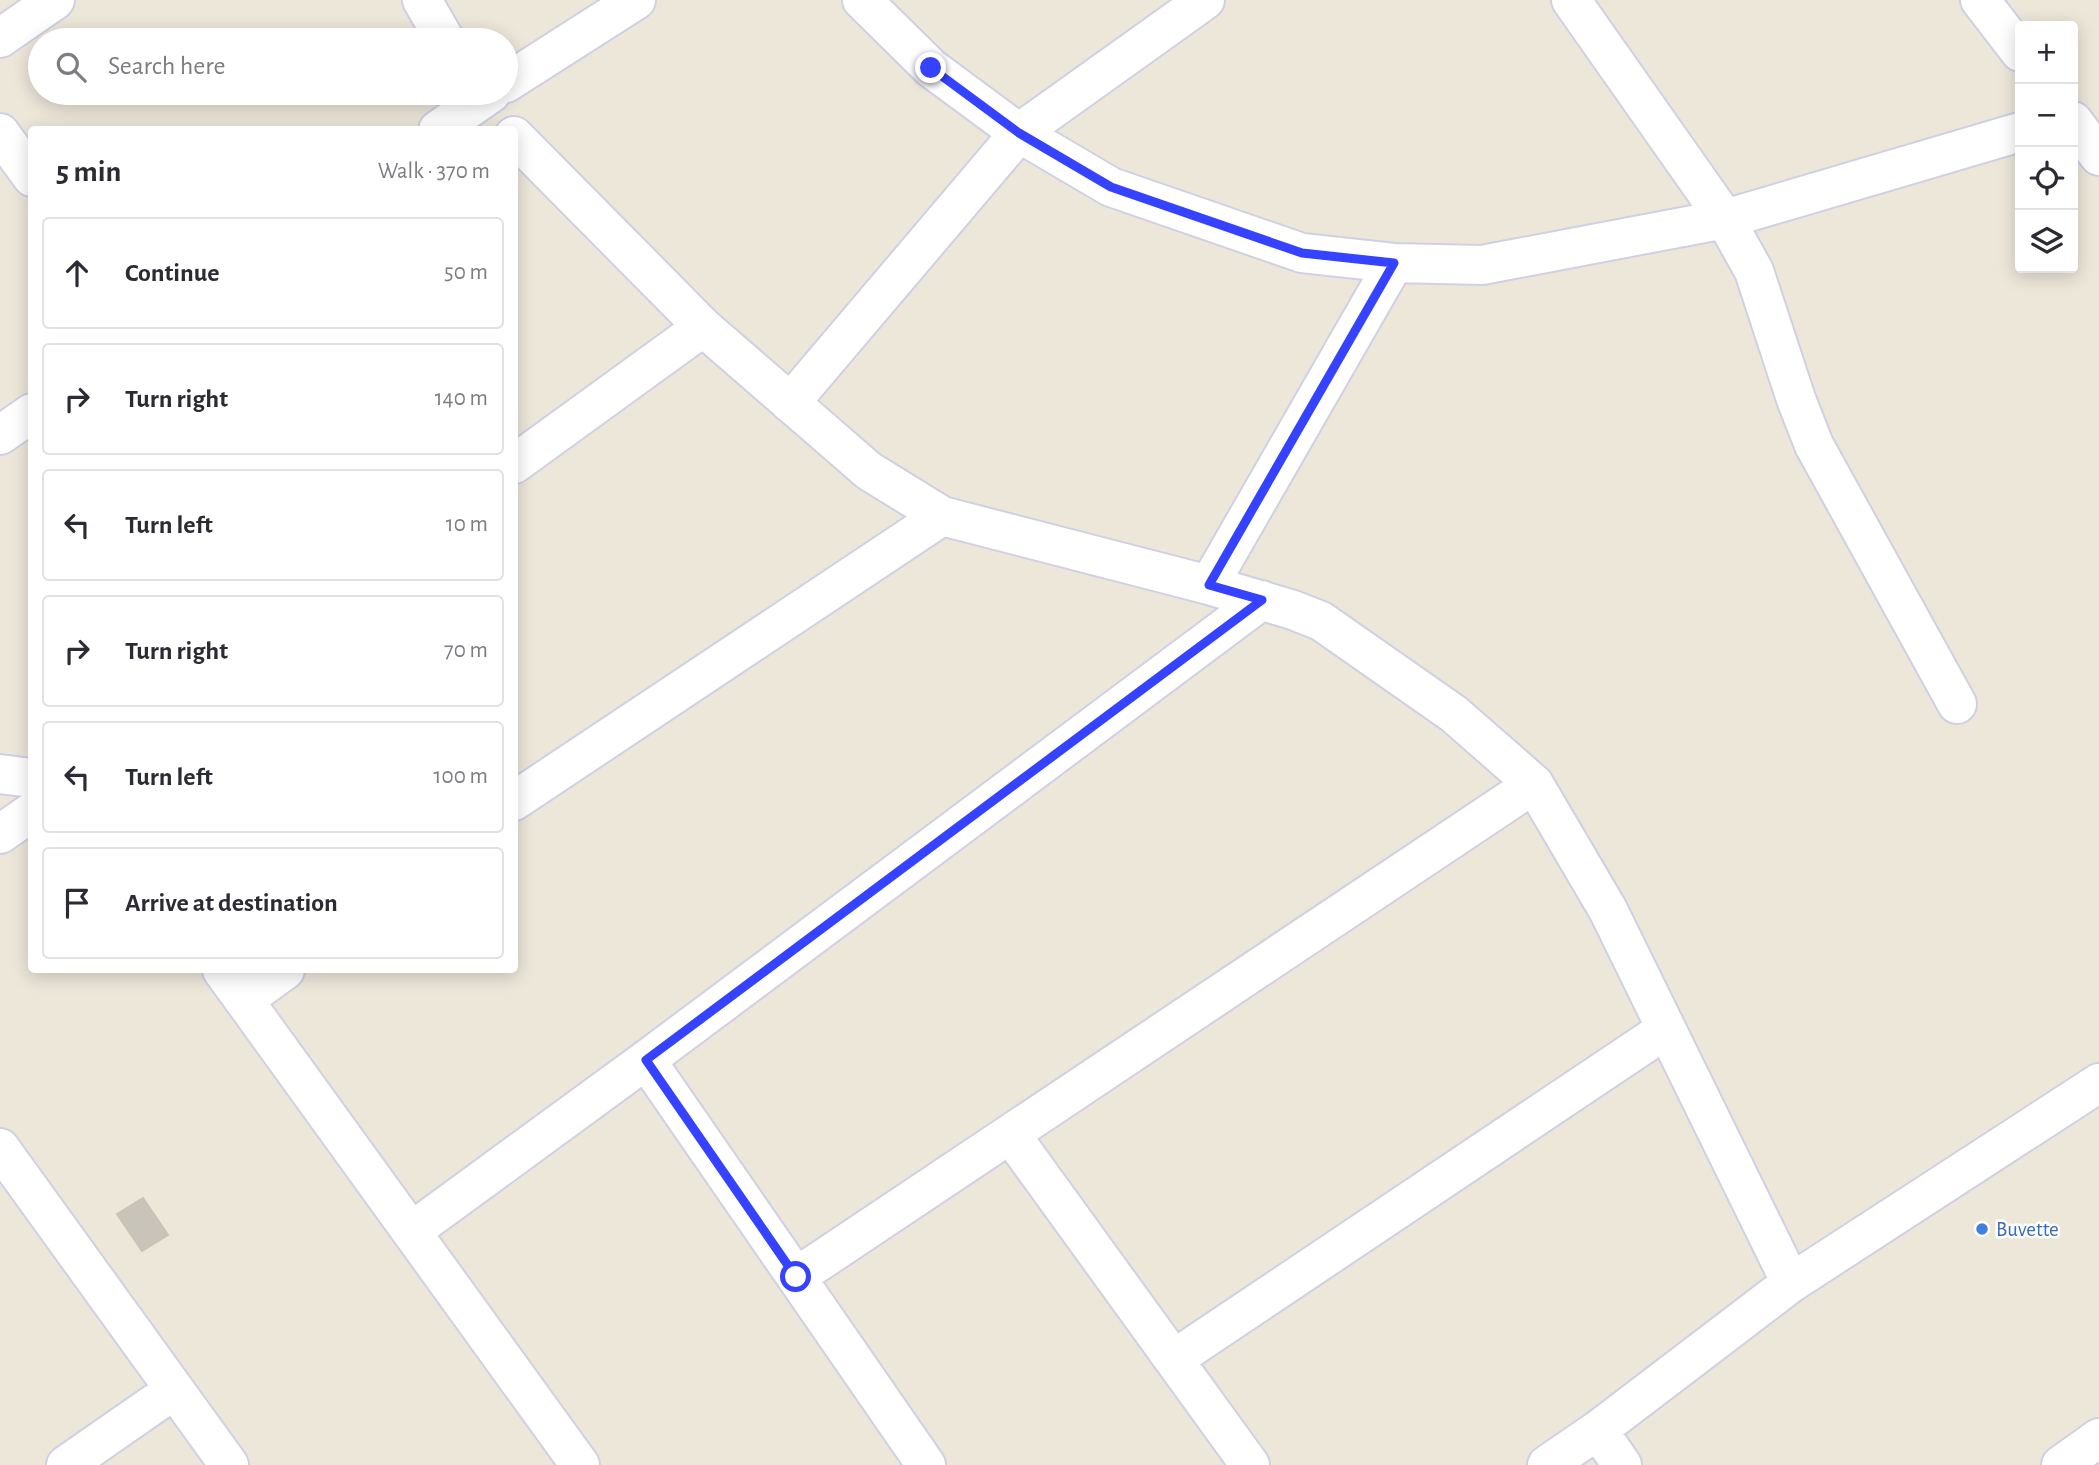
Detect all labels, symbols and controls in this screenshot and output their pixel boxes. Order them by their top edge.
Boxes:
map controls [2015,21,2078,273]
button: + [2015,21,2078,84]
search box [28,28,518,105]
icon: search [52,48,90,86]
route end [915,52,946,83]
text: Search here [108,53,226,79]
button: − [2015,84,2078,147]
button: locate [2015,147,2078,210]
text: 5 min [56,157,121,187]
text: Walk · 370 m [378,160,490,183]
button: layers [2015,210,2078,273]
icon: ahead [58,254,96,292]
text: Continue [125,260,220,286]
text: 50 m [444,261,488,284]
icon: right [58,380,96,418]
text: Turn right [125,386,228,412]
text: 140 m [435,387,488,410]
icon: left [58,506,96,544]
text: Turn left [125,512,213,538]
text: 10 m [446,513,488,536]
icon: right [58,632,96,670]
text: Turn right [125,638,228,664]
text: 70 m [444,639,488,662]
icon: left [58,758,96,796]
text: Turn left [125,764,213,790]
text: 100 m [434,765,488,788]
icon: arrive [58,884,96,922]
text: Arrive at destination [125,890,338,916]
place label: Buvette [1996,1219,2059,1240]
marker: Buvette [1974,1221,1990,1237]
route start [780,1261,811,1292]

